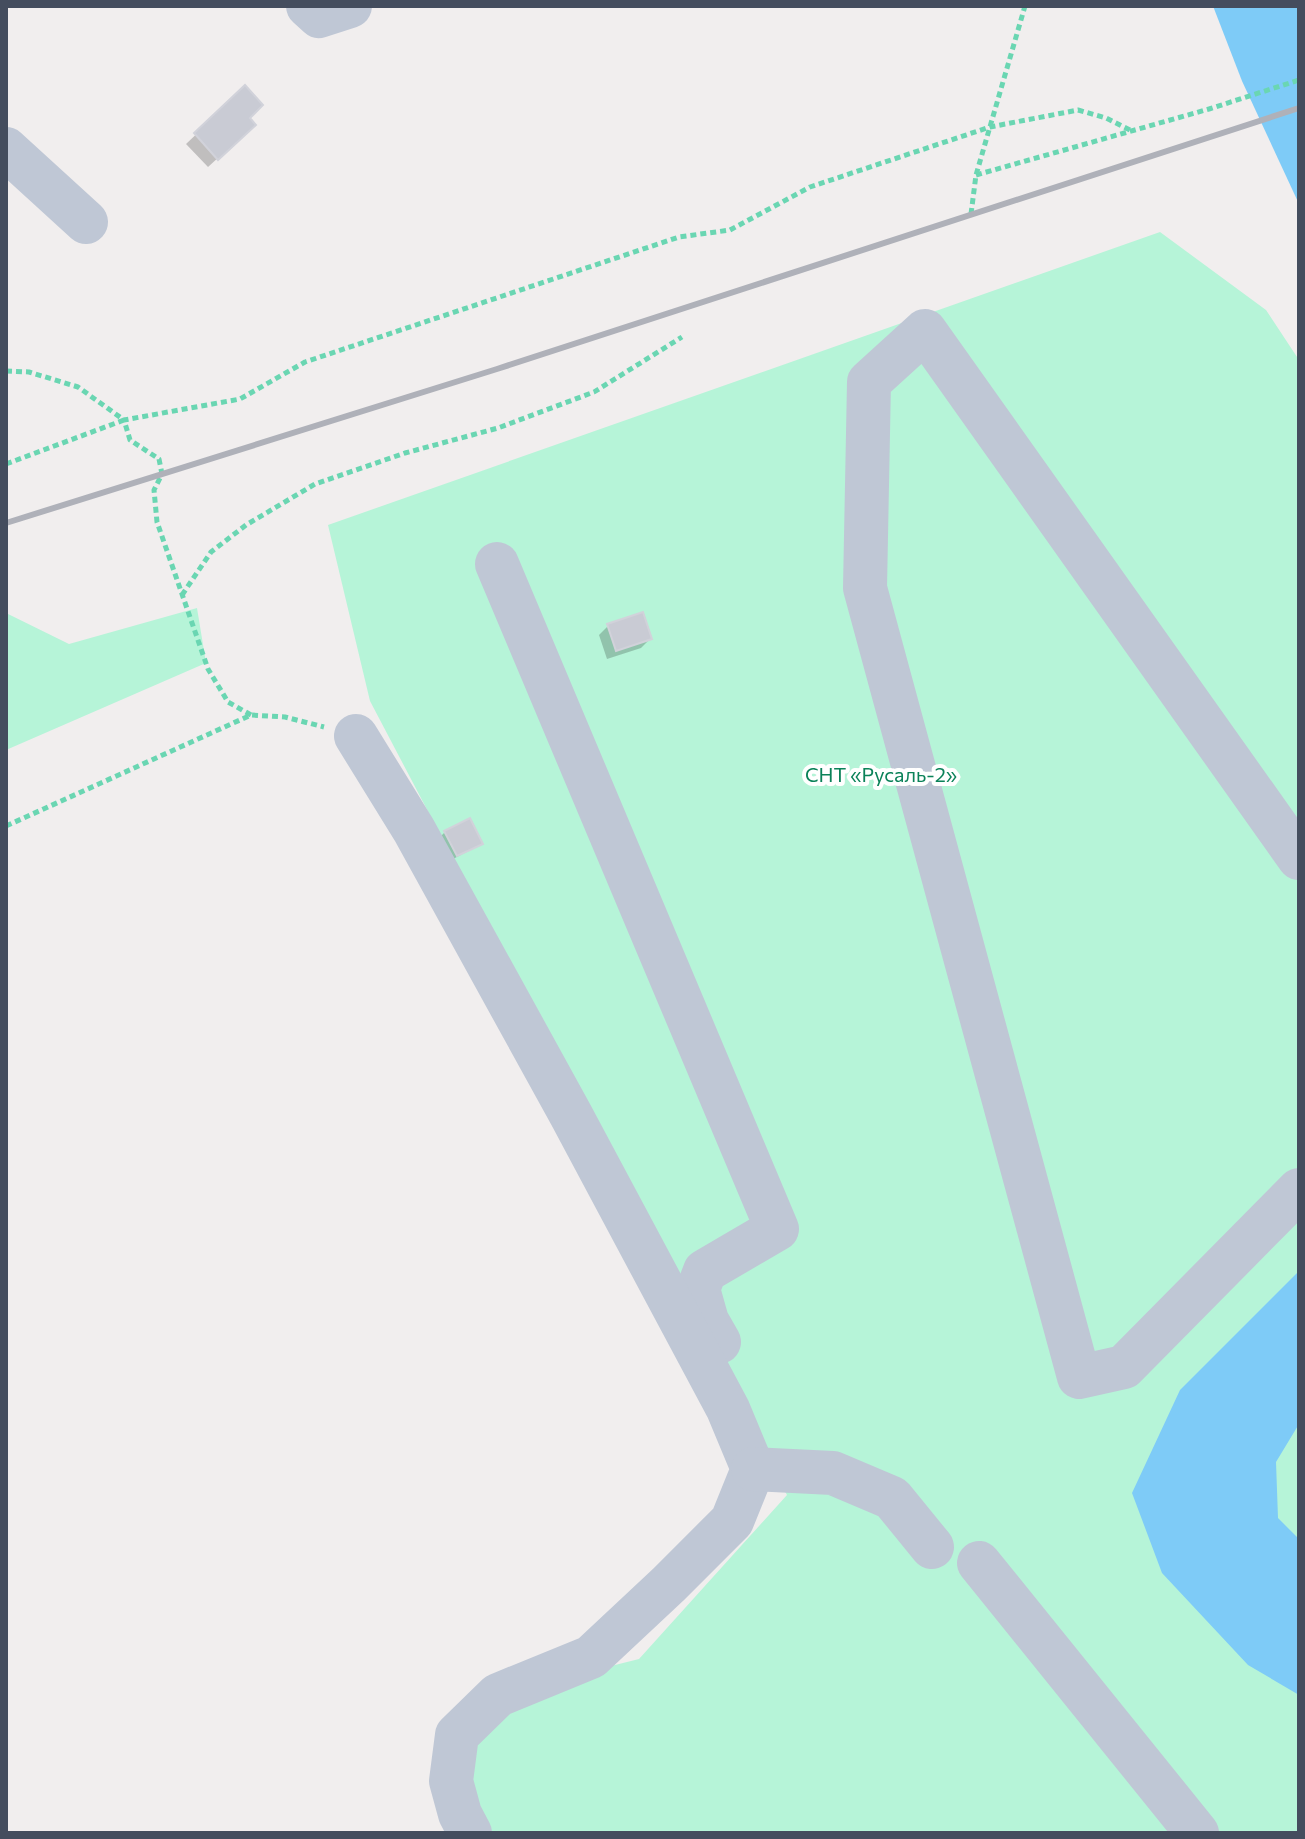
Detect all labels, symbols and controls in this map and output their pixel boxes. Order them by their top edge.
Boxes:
park label: СНТ «Русаль-2» [805,762,957,786]

